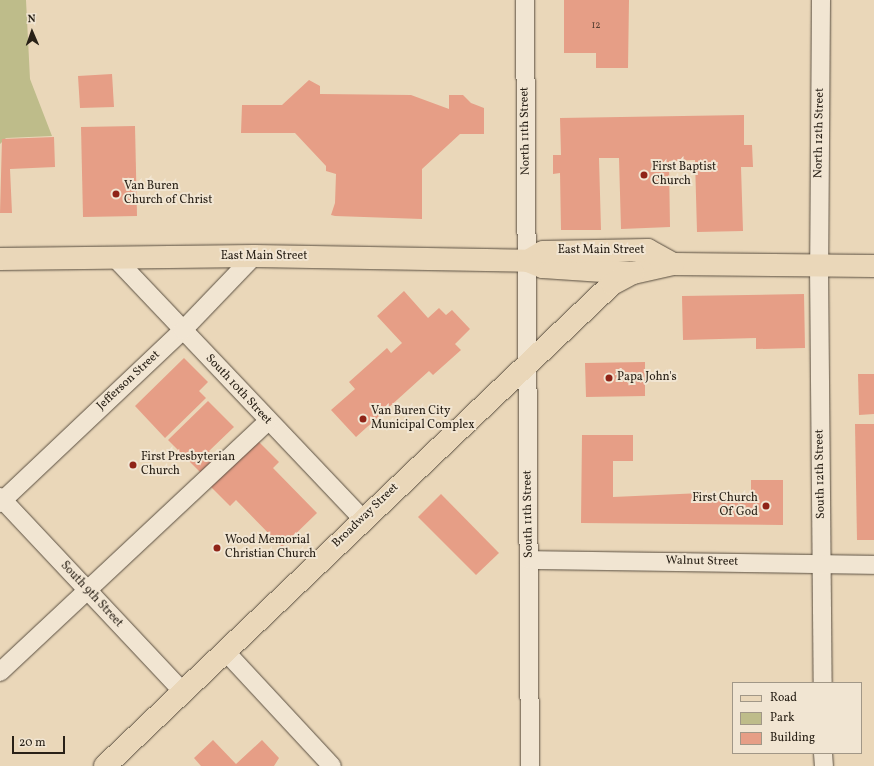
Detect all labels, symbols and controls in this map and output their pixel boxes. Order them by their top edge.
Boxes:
north arrow [12,12,52,52]
text: N [27,12,36,27]
house number: 12 [591,20,601,32]
street label: North 11th Street [518,87,534,175]
street label: North 12th Street [812,88,828,178]
place label: First Baptist Church [652,161,716,189]
marker: First Baptist Church [639,170,649,180]
place label: Van Buren Church of Christ [124,180,211,208]
marker: Van Buren Church of Christ [111,189,121,199]
street label: East Main Street [558,244,644,258]
street label: East Main Street [221,250,307,264]
street label: Jefferson Street [95,348,163,414]
street label: South 10th Street [202,352,274,428]
place label: Papa John's [617,371,677,385]
marker: Papa John's [604,373,614,383]
place label: Van Buren City Municipal Complex [371,405,474,433]
marker: Van Buren City Municipal Complex [358,414,368,424]
street label: South 12th Street [813,429,829,519]
place label: First Presbyterian Church [141,451,235,479]
marker: First Presbyterian Church [128,460,138,470]
street label: South 11th Street [521,470,537,558]
street label: Broadway Street [330,481,402,551]
place label: First Church Of God [692,492,758,520]
marker: First Church Of God [761,501,771,511]
place label: Wood Memorial Christian Church [225,534,316,562]
marker: Wood Memorial Christian Church [212,543,222,553]
street label: Walnut Street [666,554,738,570]
street label: South 9th Street [57,559,125,631]
legend [732,682,862,754]
text: Road [770,690,797,706]
text: Park [770,710,795,726]
scale bar [14,728,67,754]
text: Building [770,730,815,746]
text: 20 m [19,735,46,751]

